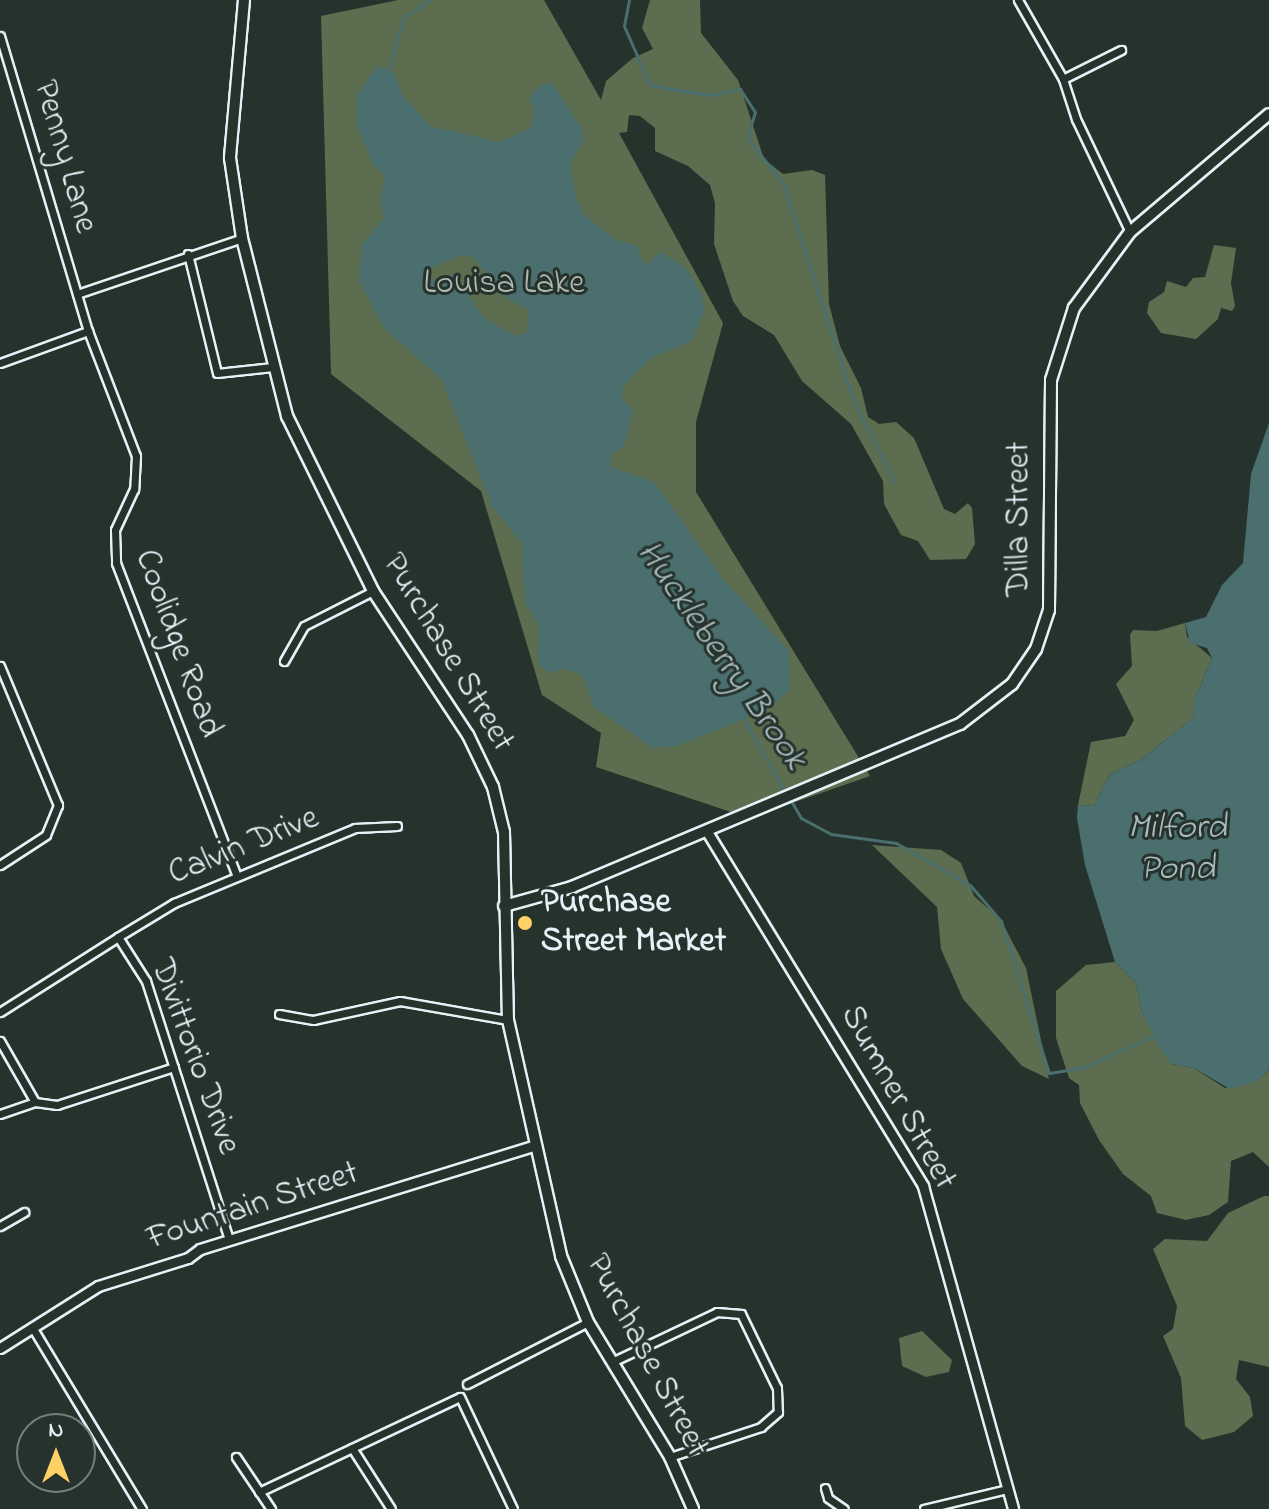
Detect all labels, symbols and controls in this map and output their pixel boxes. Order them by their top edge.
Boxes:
street label: Penny Lane [23,76,105,238]
park label: Louisa Lake [424,265,584,305]
street label: Dilla Street [1000,441,1040,597]
water label: Huckleberry Brook [626,533,816,779]
street label: Coolidge Road [124,544,230,744]
street label: Purchase Street [372,547,522,759]
street label: Calvin Drive [163,798,325,896]
water label: Milford Pond [1127,806,1227,891]
place label: Purchase Street Market [541,883,726,962]
marker: Purchase Street Market [516,914,534,932]
street label: Divittorio Drive [140,954,248,1160]
street label: Sumner Street [830,999,964,1197]
street label: Fountain Street [142,1154,364,1260]
street label: Purchase Street [575,1248,717,1464]
north arrow [16,1413,96,1493]
text: N [49,1415,63,1447]

